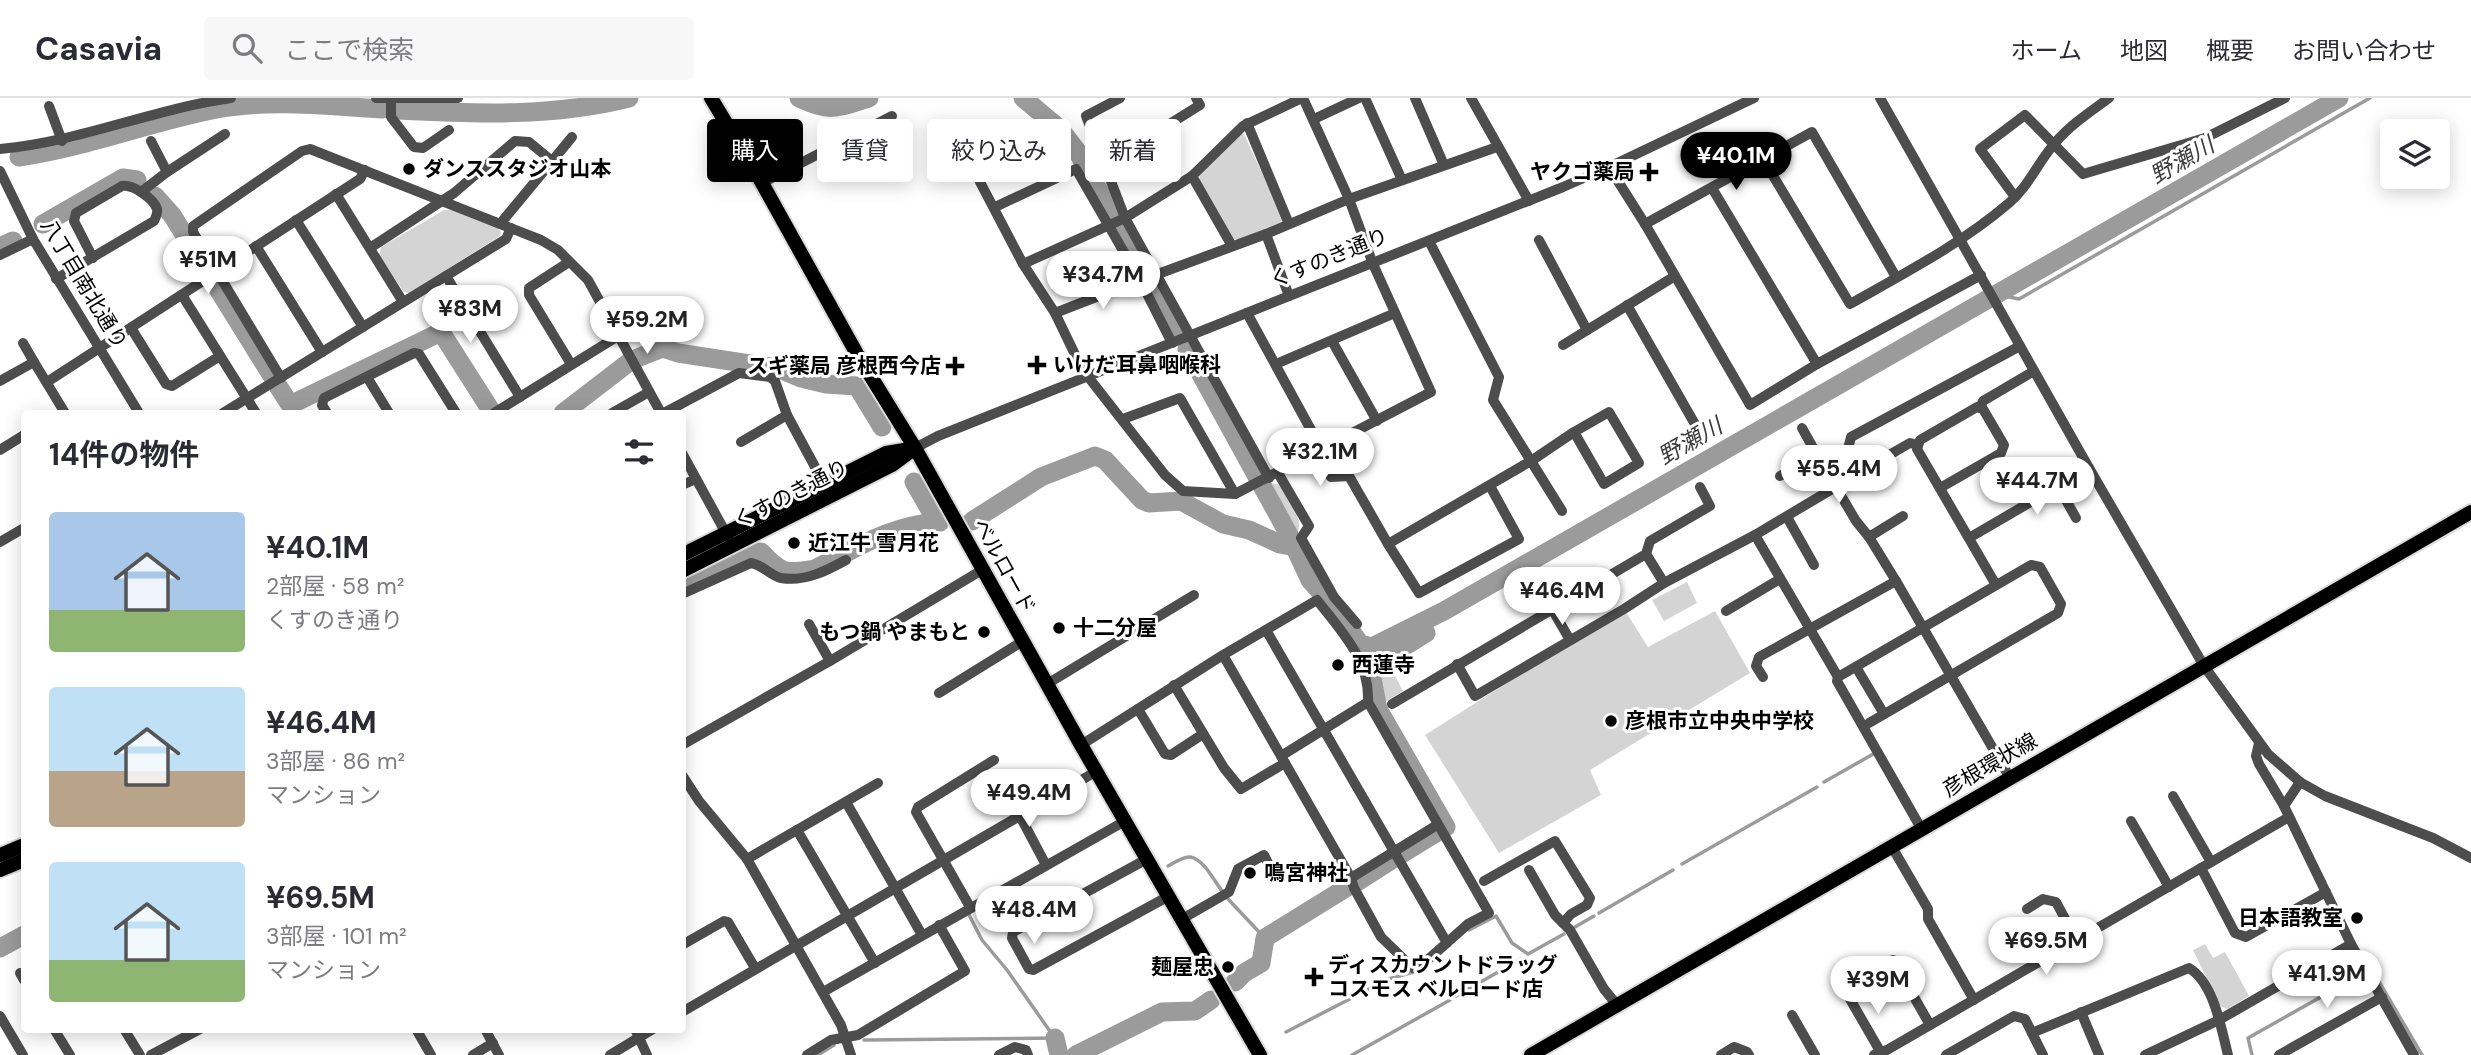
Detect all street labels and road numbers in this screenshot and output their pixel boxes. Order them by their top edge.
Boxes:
street label: 八丁目南北通り [34,214,134,354]
street label: くすのき通り [1266,222,1392,294]
street label: くすのき通り [729,453,853,535]
street label: ベルロード [966,513,1042,619]
street label: 彦根環状線 [1938,727,2042,803]

